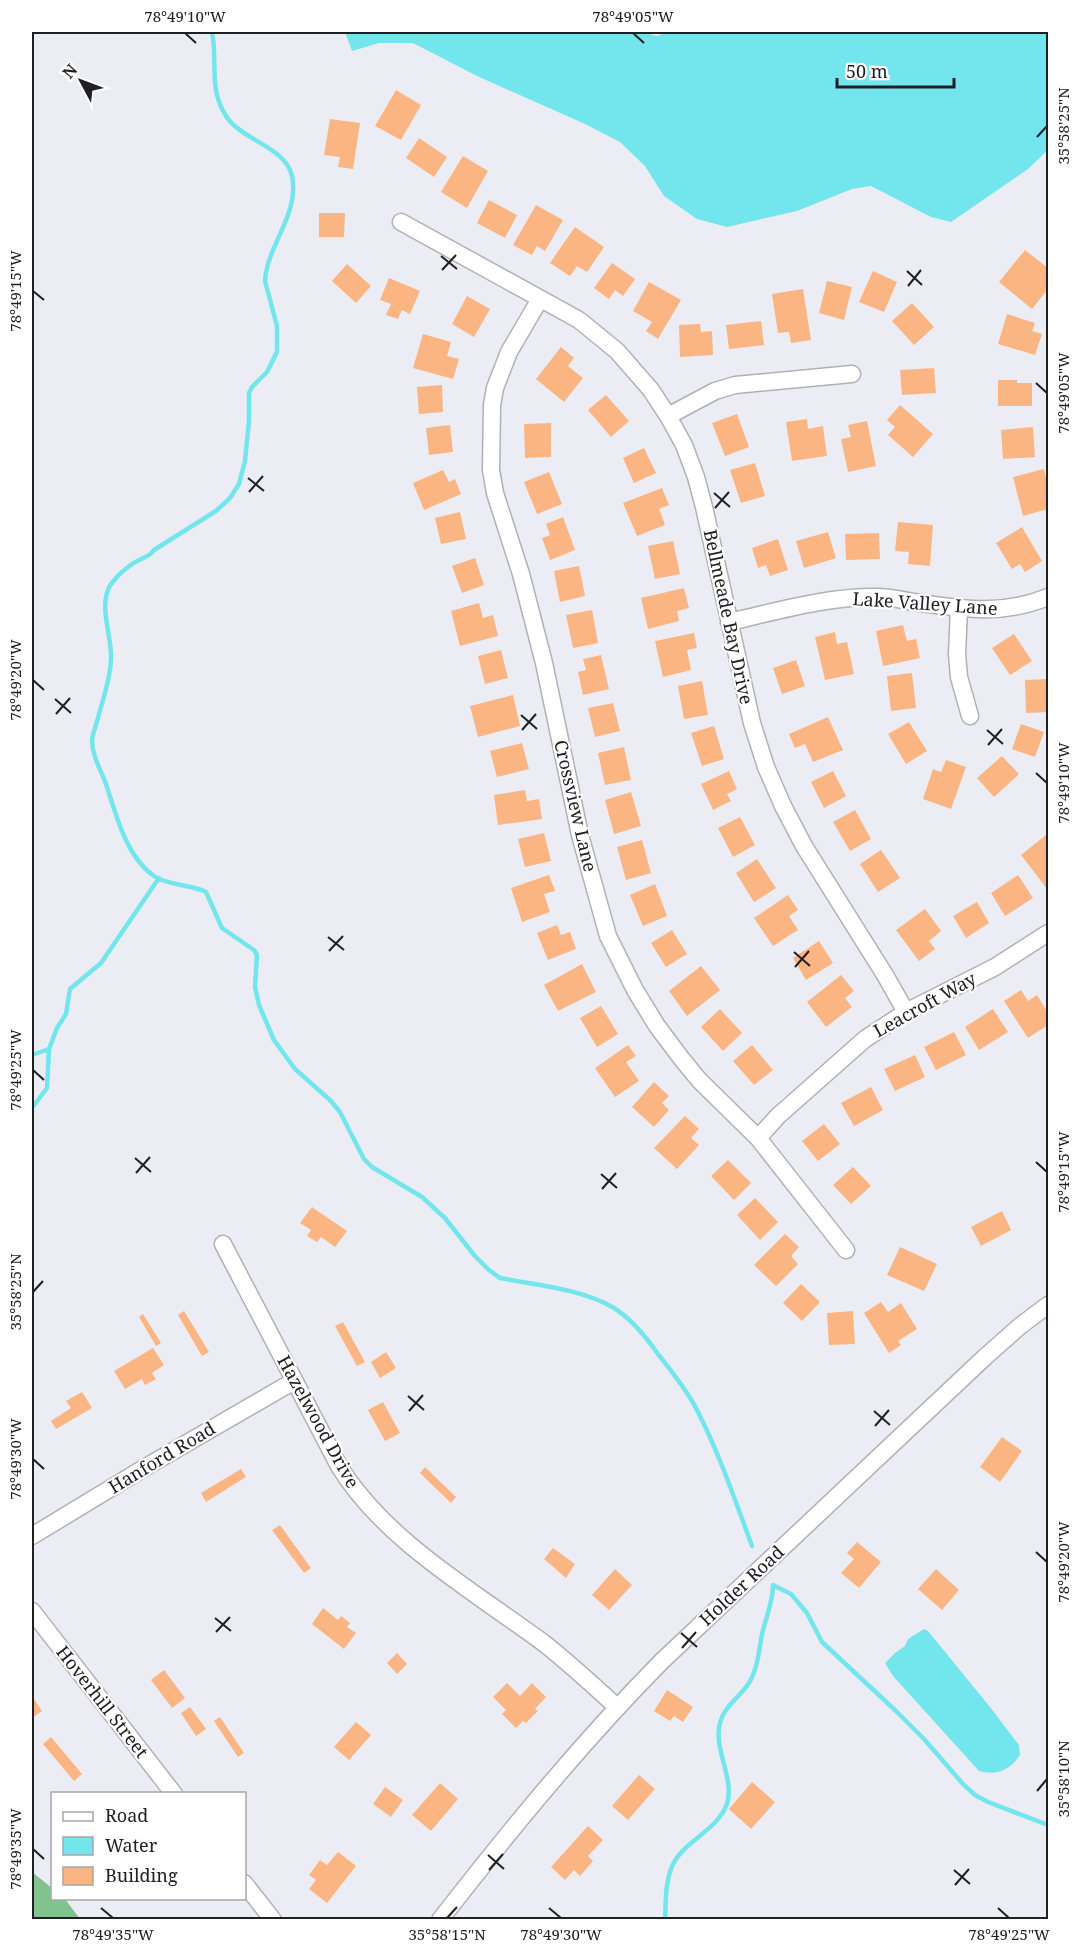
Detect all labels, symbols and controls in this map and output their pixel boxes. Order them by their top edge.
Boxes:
text: 78°49'10"W [144,6,226,26]
text: 78°49'05"W [592,6,674,26]
north arrow [51,51,111,111]
scale bar [837,51,954,89]
text: N [57,59,82,83]
text: 50 m [846,59,888,83]
text: 35°58'25"N [1053,87,1073,165]
text: 78°49'15"W [5,250,25,332]
text: 78°49'05"W [1053,352,1073,434]
street label: Bellmeade Bay Drive [699,527,759,707]
street label: Lake Valley Lane [852,586,998,620]
text: 78°49'20"W [5,639,25,721]
street label: Crossview Lane [549,737,603,874]
text: 78°49'10"W [1053,742,1073,824]
street label: Leacroft Way [869,966,981,1042]
text: 78°49'25"W [5,1029,25,1111]
text: 78°49'15"W [1053,1131,1073,1213]
text: 35°58'25"N [5,1253,25,1331]
street label: Hazelwood Drive [272,1351,365,1492]
street label: Hanford Road [104,1416,219,1498]
text: 78°49'30"W [5,1418,25,1500]
text: 78°49'20"W [1053,1521,1073,1603]
street label: Holder Road [694,1540,789,1631]
street label: Hoverhill Street [51,1640,154,1763]
text: 35°58'10"N [1053,1740,1073,1818]
legend [51,1792,246,1900]
text: Road [105,1803,148,1827]
text: 78°49'35"W [5,1808,25,1890]
text: Water [105,1833,158,1857]
text: Building [105,1863,178,1887]
text: 78°49'35"W [72,1924,154,1944]
text: 35°58'15"N [408,1924,486,1944]
text: 78°49'30"W [520,1924,602,1944]
text: 78°49'25"W [968,1924,1050,1944]

